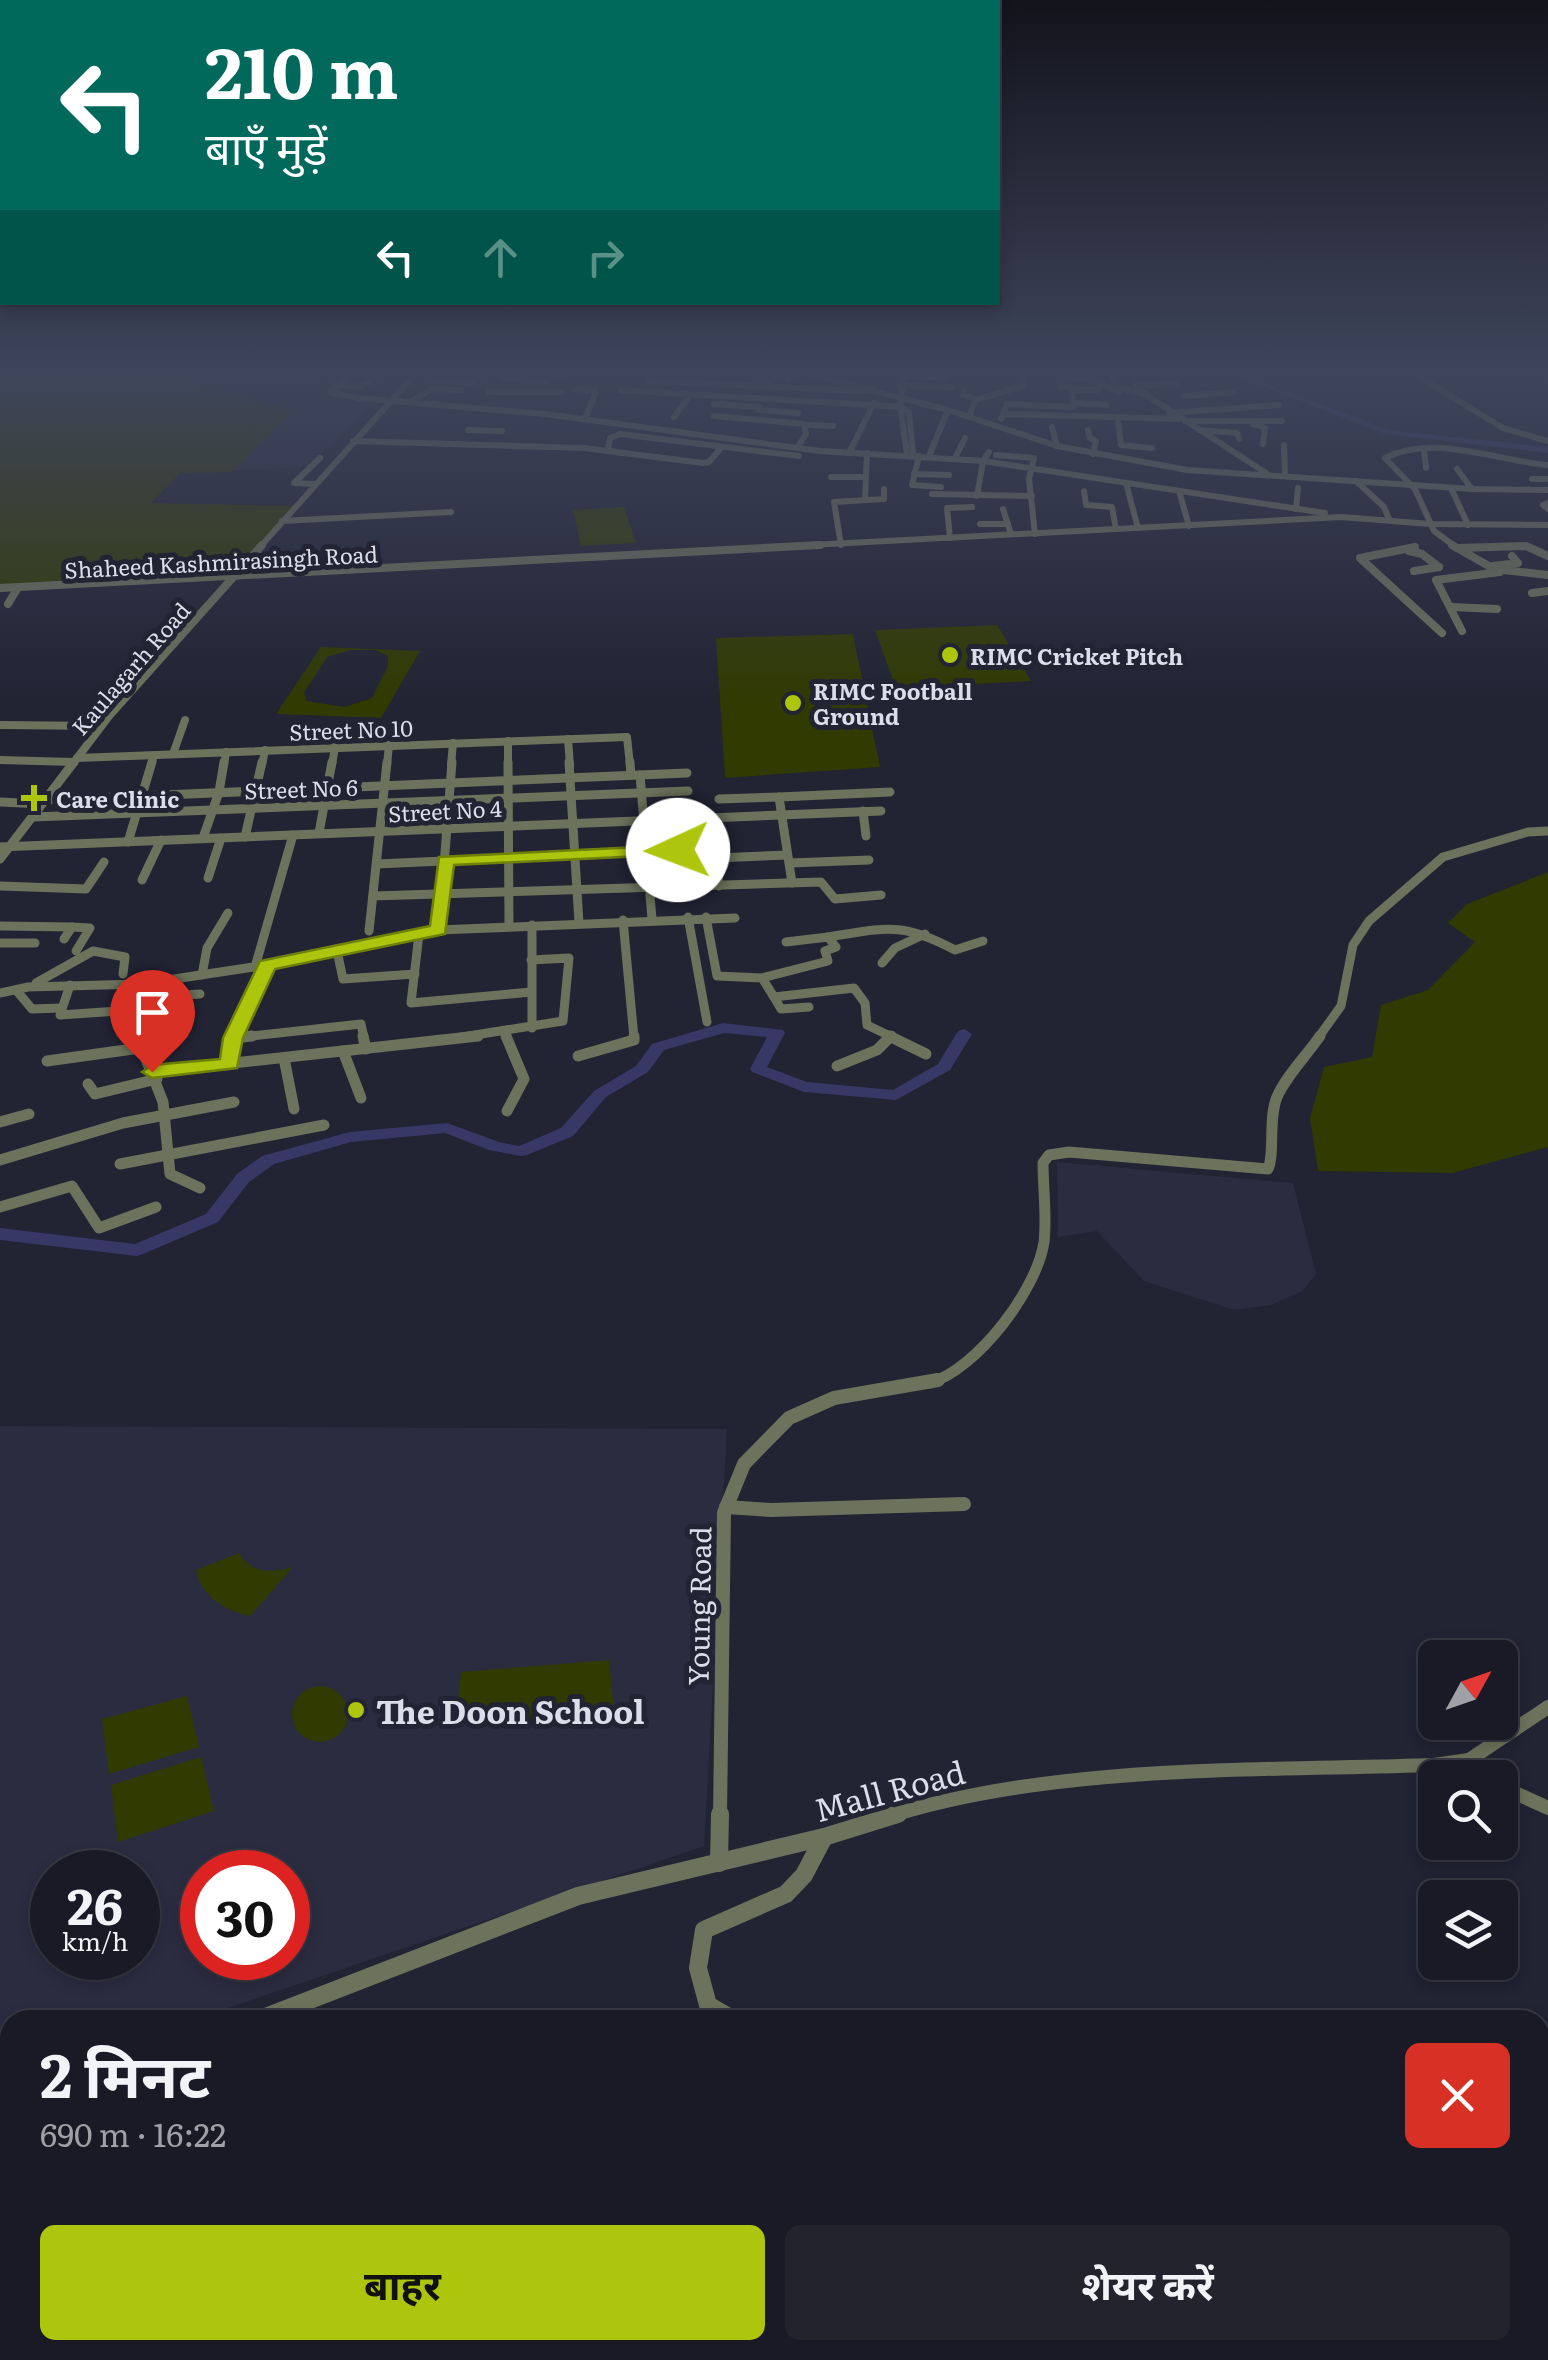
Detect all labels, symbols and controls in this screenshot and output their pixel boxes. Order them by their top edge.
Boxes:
text: 210 m [205,17,398,121]
icon: left [40,40,170,170]
text: बाएँ मुड़ें [205,112,327,179]
icon: left [368,230,423,285]
icon: ahead [473,230,528,285]
icon: right [578,230,633,285]
street label: Shaheed Kashmirasingh Road [63,536,379,586]
street label: Kaulagarh Road [63,594,197,742]
place label: RIMC Cricket Pitch [970,639,1183,672]
marker: RIMC Cricket Pitch [939,644,961,666]
place label: RIMC Football Ground [813,674,973,732]
marker: RIMC Football Ground [782,692,804,714]
street label: Street No 10 [289,710,413,748]
street label: Street No 6 [244,770,359,806]
place label: Care Clinic [56,782,179,815]
marker: Care Clinic [21,785,47,811]
street label: Street No 4 [387,791,503,829]
position arrow [626,798,730,902]
pin [110,970,195,1073]
icon: arrive [125,985,180,1040]
street label: Young Road [676,1526,720,1686]
north arrow [1418,1640,1518,1740]
map controls [1418,1640,1518,1980]
place label: The Doon School [376,1686,645,1734]
marker: The Doon School [345,1699,367,1721]
street label: Mall Road [808,1746,970,1832]
button: search [1418,1760,1518,1860]
speed limit sign: 30 [180,1850,310,1980]
text: 26 [67,1866,123,1940]
button: layers [1418,1880,1518,1980]
text: km/h [62,1922,128,1959]
text: 2 मिनट [40,2027,210,2116]
button: close [1405,2043,1510,2148]
text: 690 m · 16:22 [40,2109,226,2157]
button: बाहर [40,2225,765,2340]
button: शेयर करें [785,2225,1510,2340]

